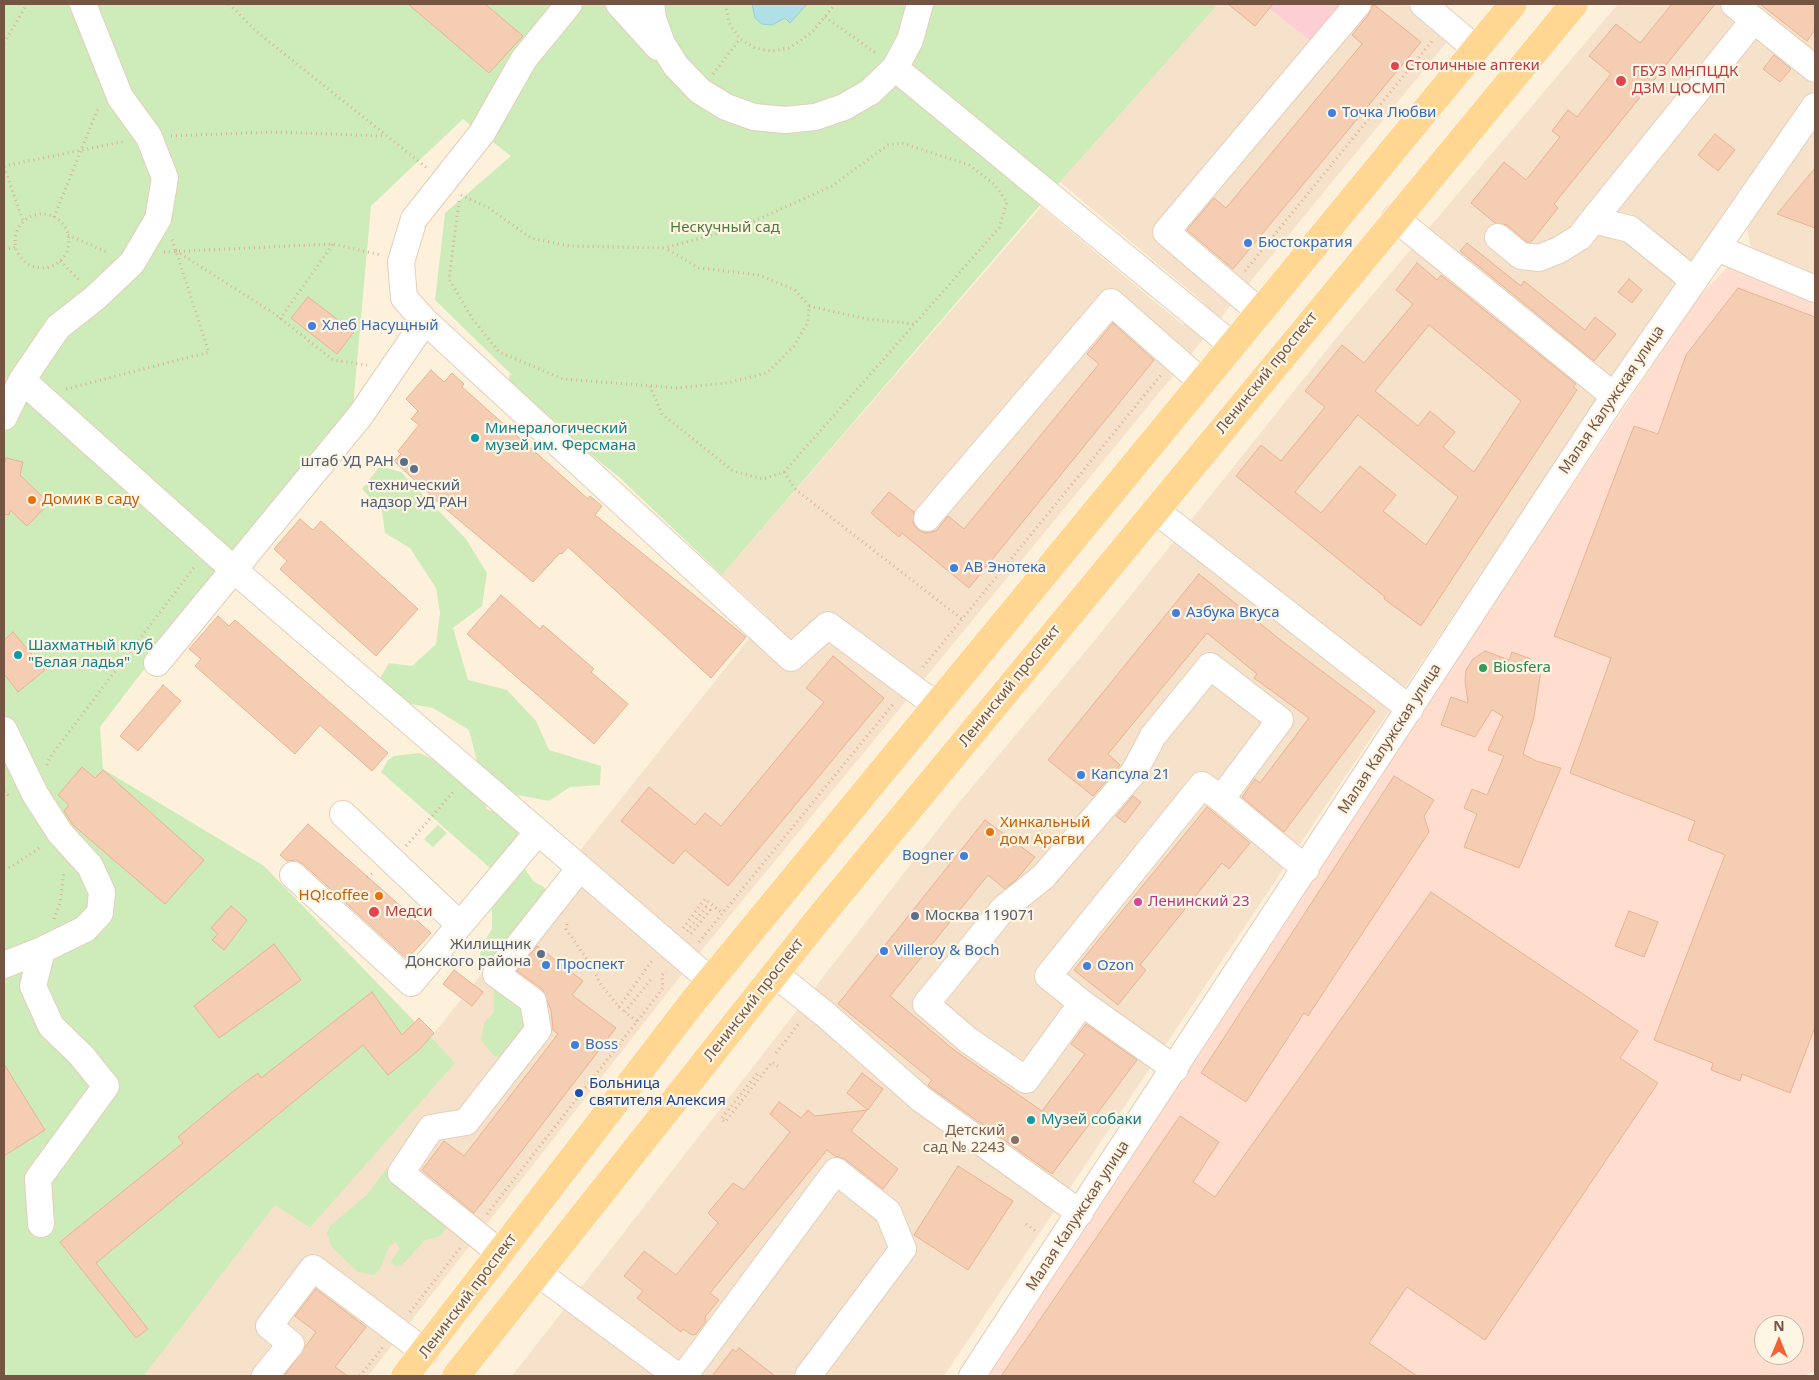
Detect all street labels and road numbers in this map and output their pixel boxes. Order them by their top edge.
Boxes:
street label: Ленинский проспект [1212,309,1322,437]
street label: Малая Калужская улица [1556,322,1668,478]
street label: Ленинский проспект [955,622,1065,750]
street label: Малая Калужская улица [1335,661,1445,817]
street label: Ленинский проспект [700,935,808,1065]
street label: Малая Калужская улица [1023,1138,1133,1294]
street label: Ленинский проспект [415,1230,521,1362]

